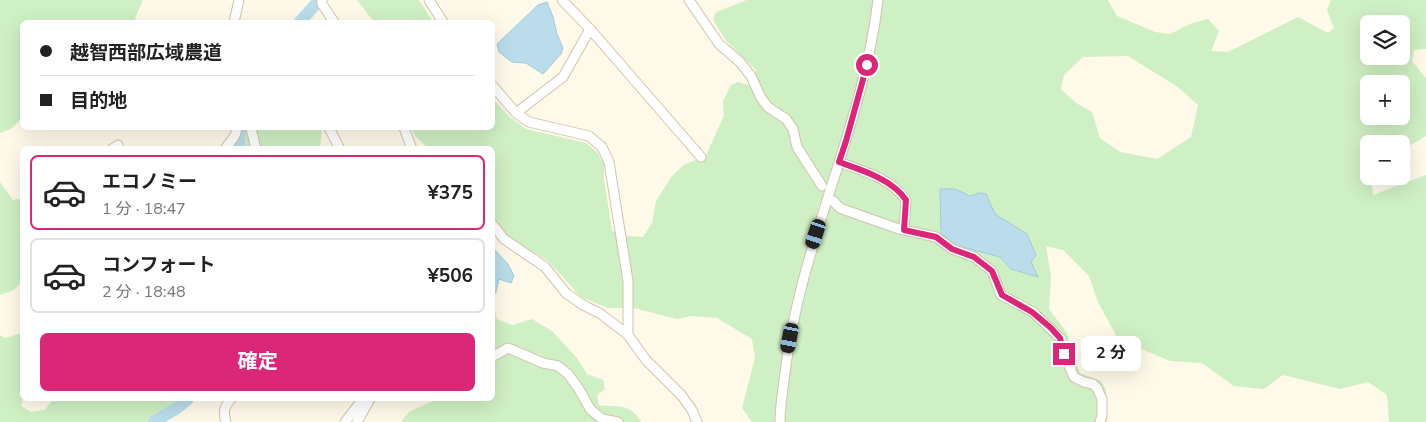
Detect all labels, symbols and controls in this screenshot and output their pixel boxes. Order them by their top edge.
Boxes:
map controls [1360,15,1410,185]
button: layers [1360,15,1410,65]
text: 越智西部広域農道 [70,40,222,66]
route start [856,54,878,76]
button: + [1360,75,1410,125]
text: 目的地 [70,88,127,114]
button: − [1360,135,1410,185]
text: エコノミー [102,169,197,195]
icon: car [42,170,87,215]
text: ¥375 [427,180,473,206]
text: 1 分 · 18:47 [102,198,186,220]
car [804,217,827,251]
text: コンフォート [102,252,215,278]
icon: car [42,253,87,298]
text: ¥506 [427,263,473,289]
text: 2 分 · 18:48 [102,281,186,303]
car [779,322,800,354]
button: 確定 [40,333,475,391]
callout: 2 分 [1082,336,1142,372]
text: 2 分 [1096,342,1126,364]
route end [1053,343,1075,365]

